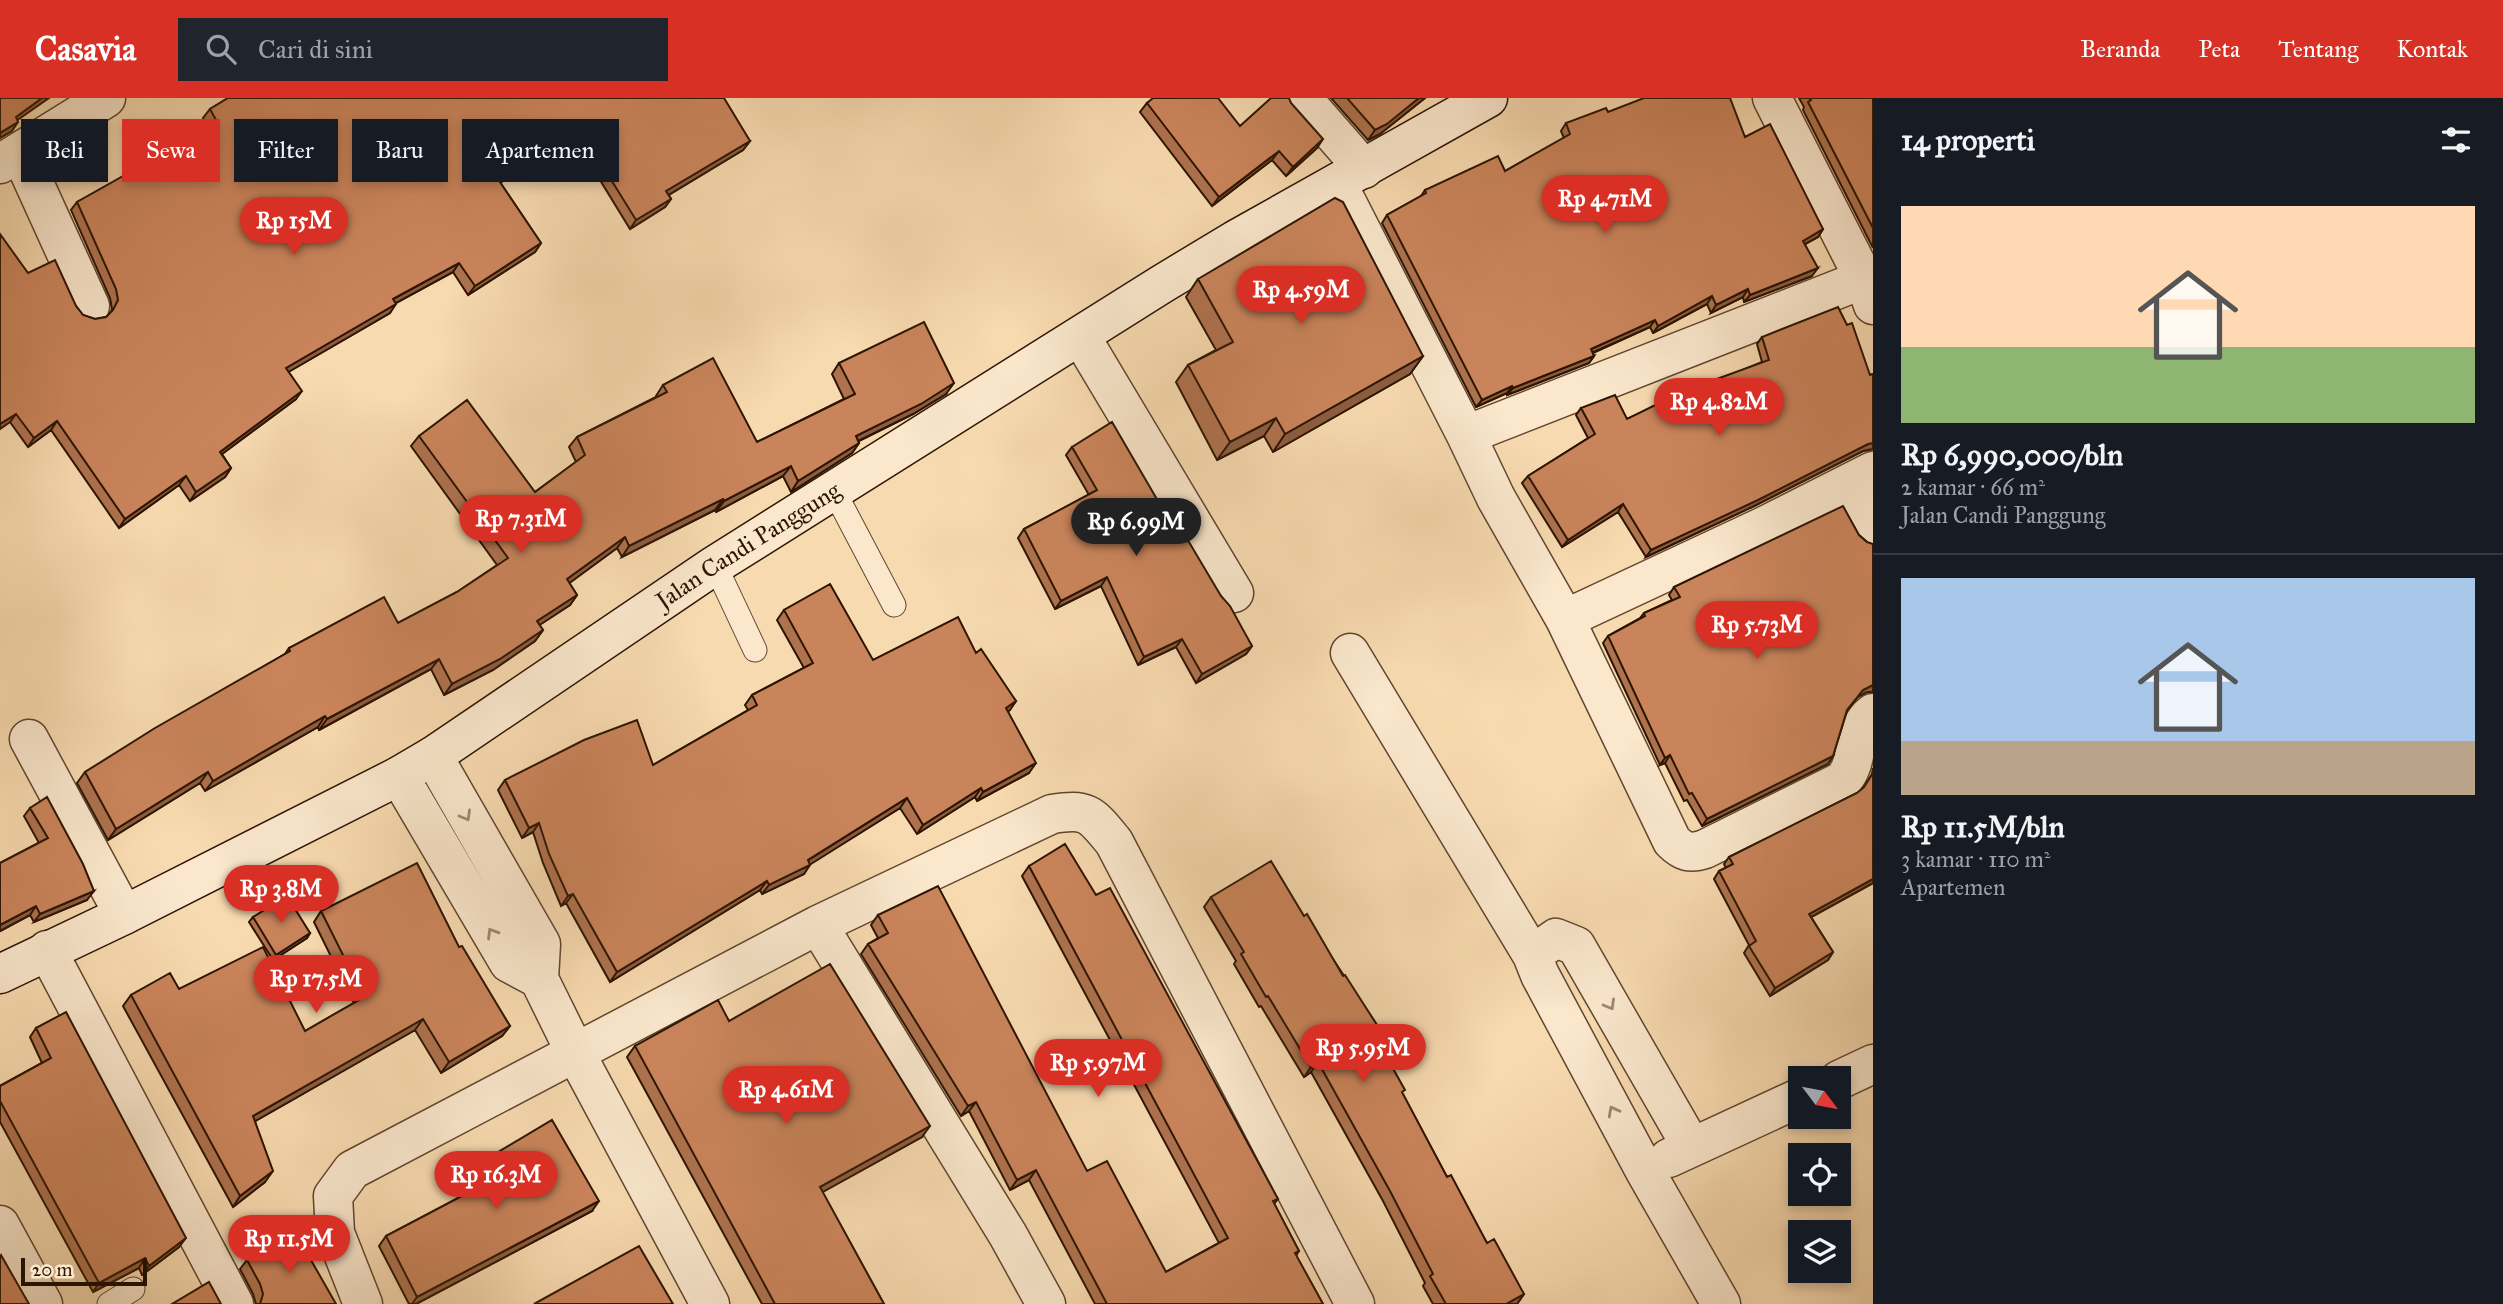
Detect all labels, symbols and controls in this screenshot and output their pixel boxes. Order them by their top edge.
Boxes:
search box [178,18,668,81]
text: Casavia [35,29,136,69]
icon: search [202,30,240,68]
text: Cari di sini [258,33,373,65]
text: Beranda [2080,34,2160,64]
text: Peta [2198,34,2240,64]
text: Tentang [2278,34,2358,64]
text: Kontak [2396,34,2468,64]
chip: Beli [21,119,108,182]
chip: Sewa [122,119,220,182]
chip: Filter [234,119,338,182]
chip: Baru [352,119,448,182]
chip: Apartemen [462,119,619,182]
icon: filters [2437,121,2475,159]
text: 14 properti [1901,122,2035,158]
pin: Rp 4.71M [1533,176,1677,235]
text: Rp 4.71M [1558,184,1652,212]
pin: Rp 15M [237,198,351,257]
text: Rp 15M [256,206,332,234]
icon: home [2125,252,2251,378]
pin: Rp 4.59M [1229,266,1373,326]
text: Rp 4.59M [1252,275,1350,303]
pin: Rp 4.82M [1647,378,1791,438]
text: Rp 4.82M [1670,387,1768,415]
text: Rp 6,990,000/bln [1901,437,2123,473]
text: 2 kamar · 66 m² [1901,473,2045,501]
street label: Jalan Candi Panggung [648,475,847,617]
pin: Rp 7.31M [449,496,593,555]
pin: Rp 6.99M [1064,498,1208,558]
text: Jalan Candi Panggung [1901,501,2105,529]
text: Rp 7.31M [475,504,567,532]
text: Rp 6.99M [1087,507,1185,535]
pin: Rp 5.73M [1685,602,1829,661]
text: Rp 5.73M [1711,610,1803,638]
icon: home [2125,624,2251,750]
one-way arrow [458,808,471,821]
text: Rp 11.5M/bln [1901,809,2065,845]
text: 3 kamar · 110 m² [1901,845,2051,873]
pin: Rp 3.8M [216,866,346,925]
text: Apartemen [1901,873,2005,901]
text: Rp 3.8M [240,874,322,902]
one-way arrow [487,928,500,941]
pin: Rp 17.5M [244,956,388,1015]
text: Rp 17.5M [270,964,362,992]
one-way arrow [1602,998,1615,1011]
pin: Rp 5.95M [1291,1024,1435,1084]
text: Rp 5.95M [1316,1033,1410,1061]
pin: Rp 5.97M [1026,1040,1170,1099]
text: Rp 5.97M [1050,1048,1146,1076]
pin: Rp 4.61M [714,1066,858,1126]
north arrow [1788,1066,1852,1129]
map controls [1788,1066,1851,1283]
text: Rp 4.61M [738,1075,834,1103]
one-way arrow [1608,1105,1621,1118]
button: locate [1788,1143,1851,1206]
pin: Rp 16.3M [424,1152,568,1211]
text: Rp 16.3M [450,1160,542,1188]
pin: Rp 11.5M [217,1216,361,1275]
button: layers [1788,1220,1851,1283]
text: Rp 11.5M [244,1224,334,1252]
scale bar [21,1255,147,1287]
text: 20 m [32,1258,73,1281]

